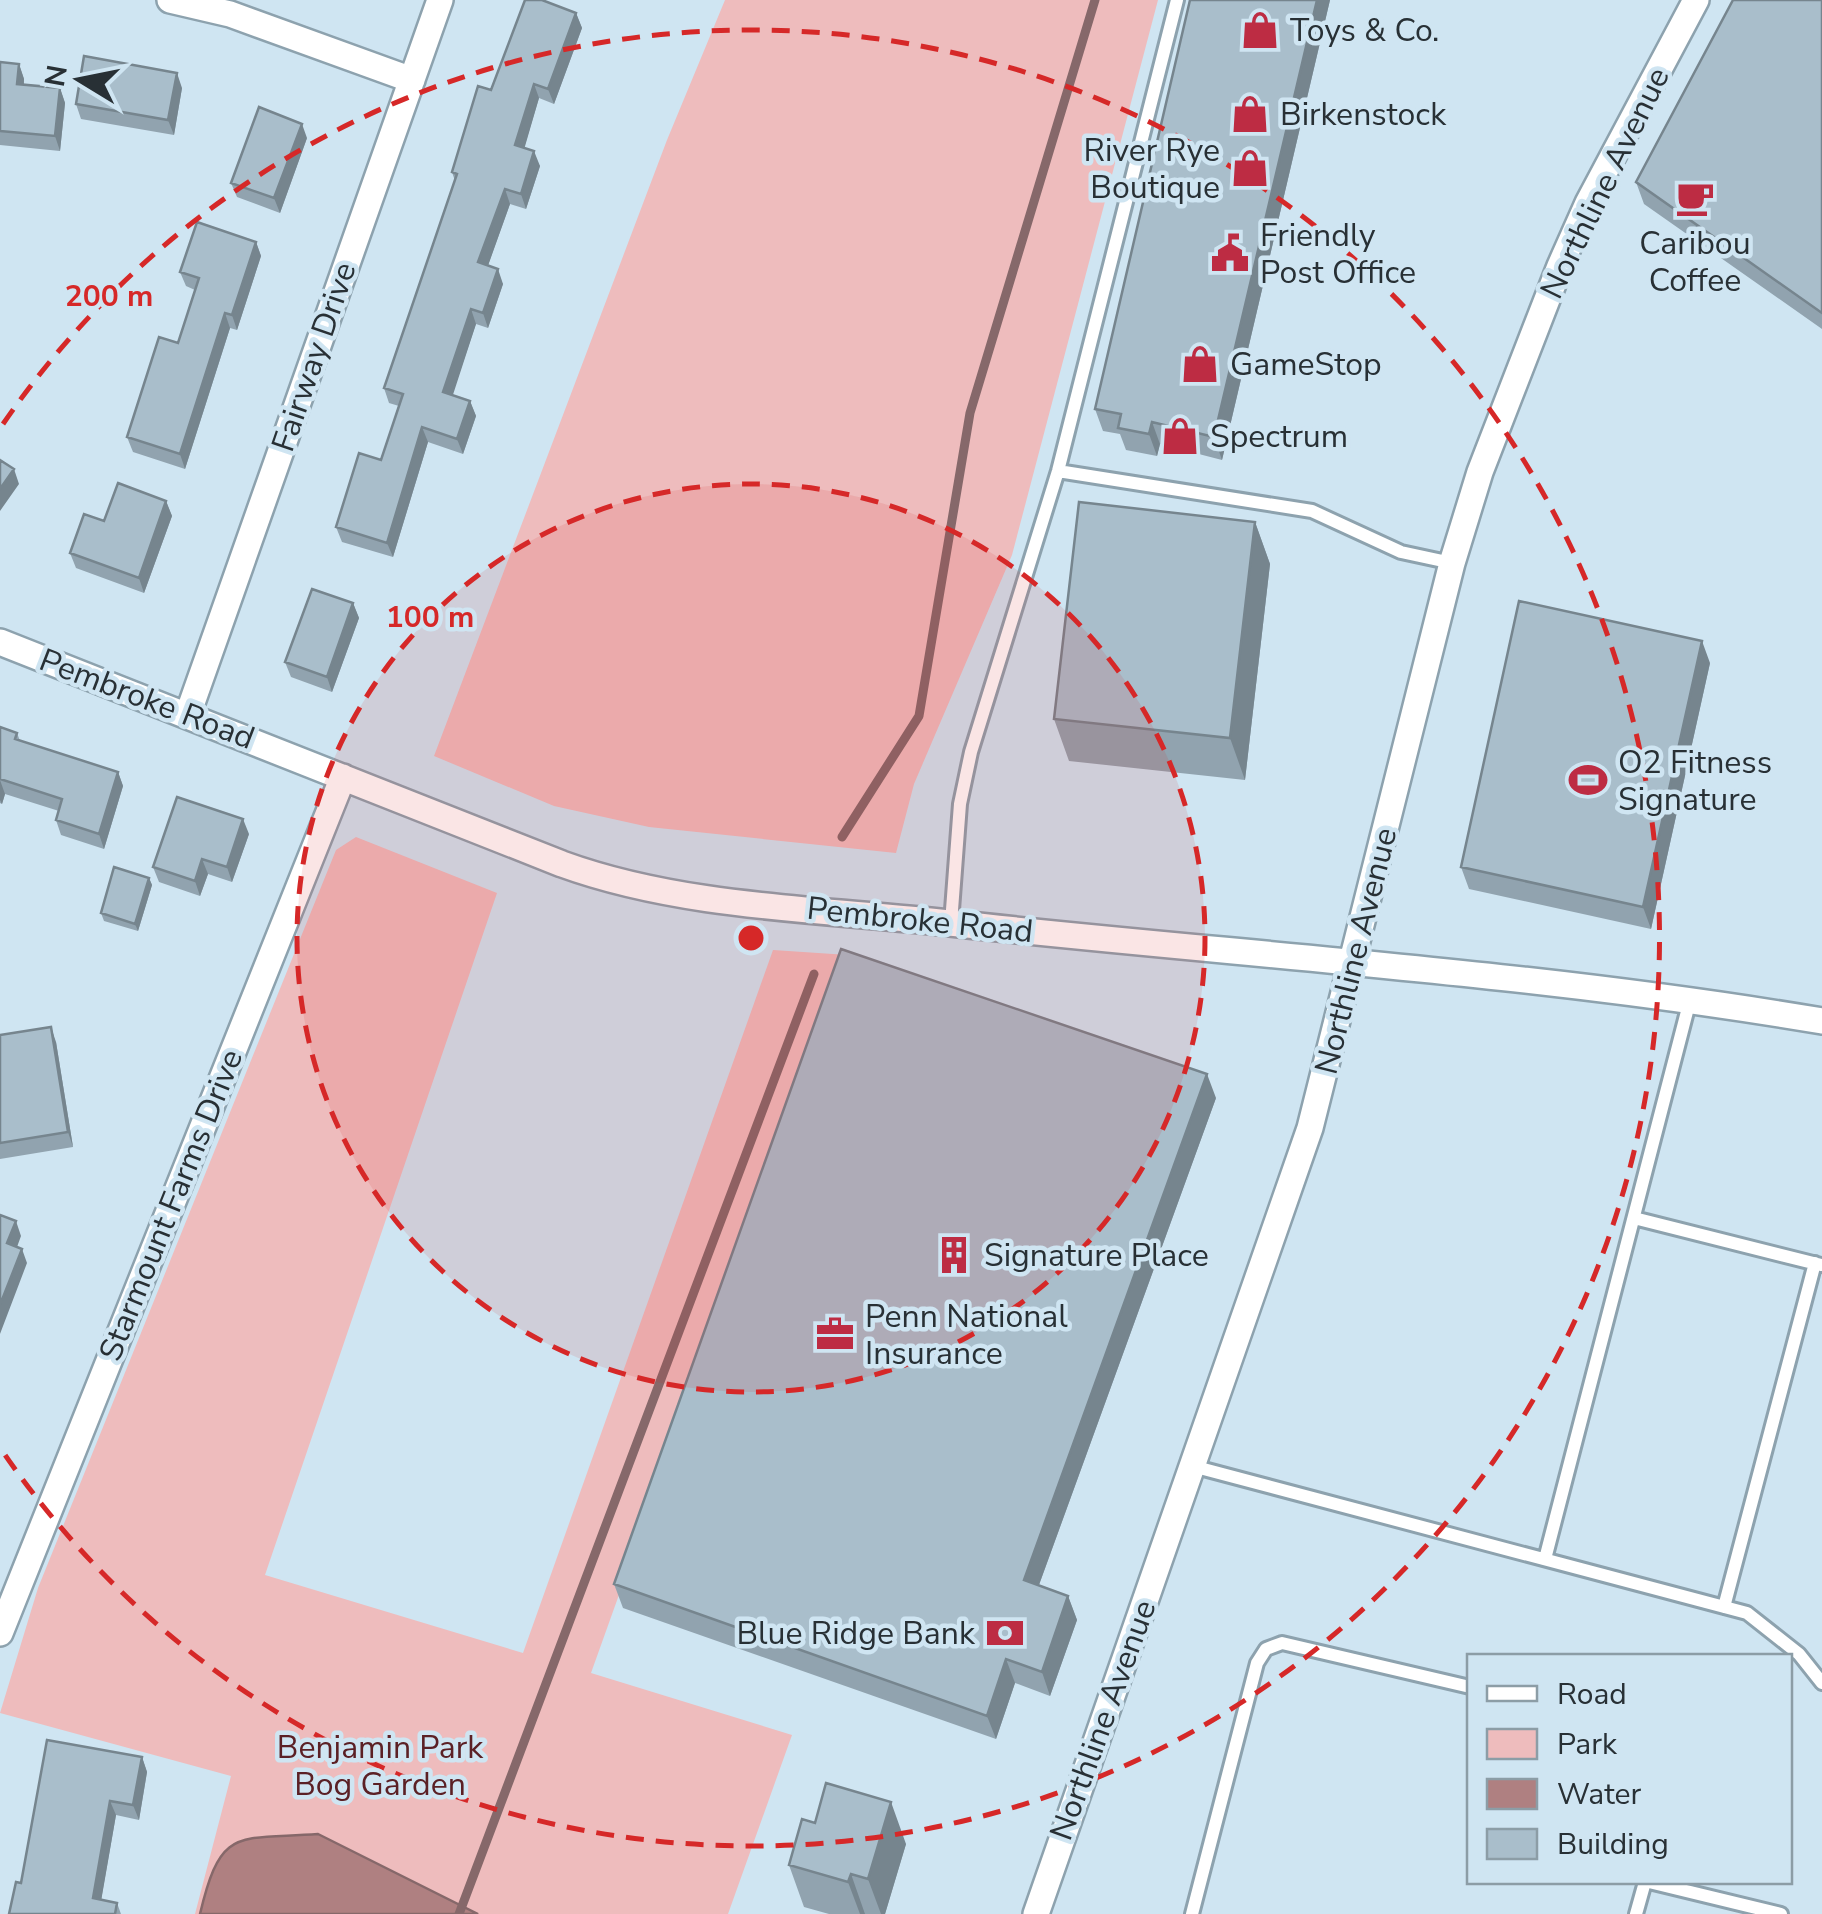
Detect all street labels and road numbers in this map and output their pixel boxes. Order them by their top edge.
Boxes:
street label: Northline Avenue [1530,60,1680,306]
street label: Fairway Drive [261,257,367,457]
street label: Pembroke Road [33,638,261,760]
street label: Northline Avenue [1305,823,1407,1079]
street label: Pembroke Road [805,887,1035,953]
street label: Starmount Farms Drive [89,1043,253,1367]
street label: Northline Avenue [1040,1594,1166,1846]

